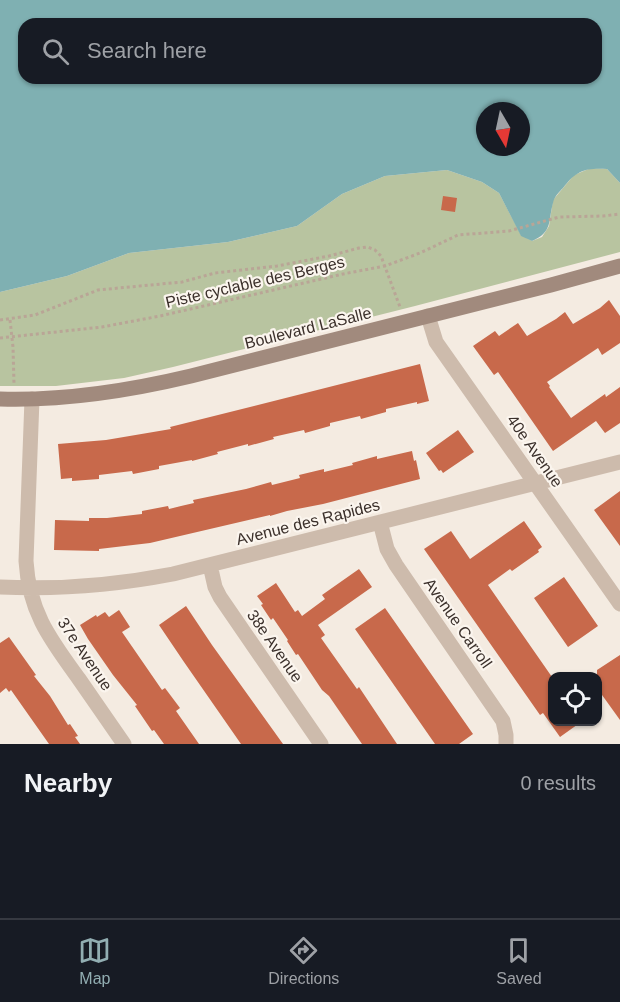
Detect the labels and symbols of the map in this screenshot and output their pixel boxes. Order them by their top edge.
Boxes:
north arrow [476,102,530,156]
street label: Piste cyclable des Berges [164,253,346,311]
street label: Boulevard LaSalle [243,304,373,352]
street label: 40e Avenue [504,412,566,490]
street label: Avenue des Rapides [234,496,382,548]
street label: Avenue Carroll [421,575,495,671]
street label: 38e Avenue [244,607,306,685]
street label: 37e Avenue [54,614,116,694]

